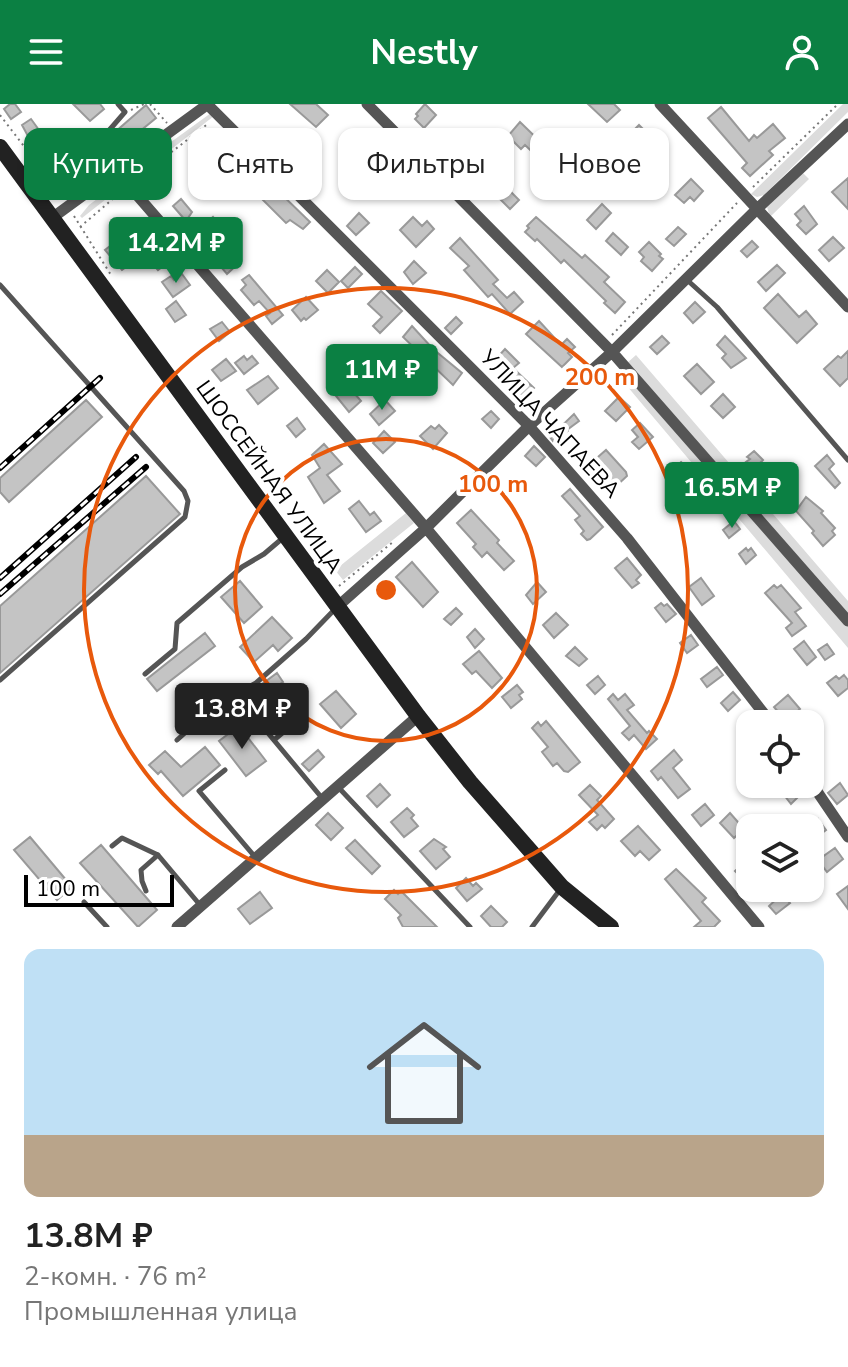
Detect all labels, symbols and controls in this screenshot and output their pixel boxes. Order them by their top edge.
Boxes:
text: Nestly [370,28,478,77]
icon: menu [24,30,68,74]
icon: person [780,30,824,74]
chip: Купить [24,128,172,200]
chip: Снять [188,128,322,200]
chip: Фильтры [338,128,514,200]
chip: Новое [530,128,669,200]
pin: 14.2M ₽ [102,217,250,285]
text: 14.2M ₽ [127,225,225,260]
street label: УЛИЦА ЧАПАЕВА [473,342,627,505]
pin: 11M ₽ [326,344,438,412]
text: 11M ₽ [344,352,420,387]
text: 200 m [565,361,635,393]
street label: ШОССЕЙНАЯ УЛИЦА [189,374,349,580]
pin: 16.5M ₽ [658,462,806,530]
text: 100 m [458,468,528,500]
text: 16.5M ₽ [683,470,781,505]
centre of rings [372,576,400,604]
pin: 13.8M ₽ [168,683,316,751]
text: 13.8M ₽ [193,691,291,726]
map controls [736,710,824,902]
button: locate [736,710,824,798]
button: layers [736,814,824,902]
scale bar [24,871,174,907]
text: 100 m [36,874,100,904]
icon: home [352,1001,496,1145]
text: 13.8M ₽ [24,1213,153,1259]
text: 2-комн. · 76 m² [24,1259,207,1294]
text: Промышленная улица [24,1294,297,1329]

